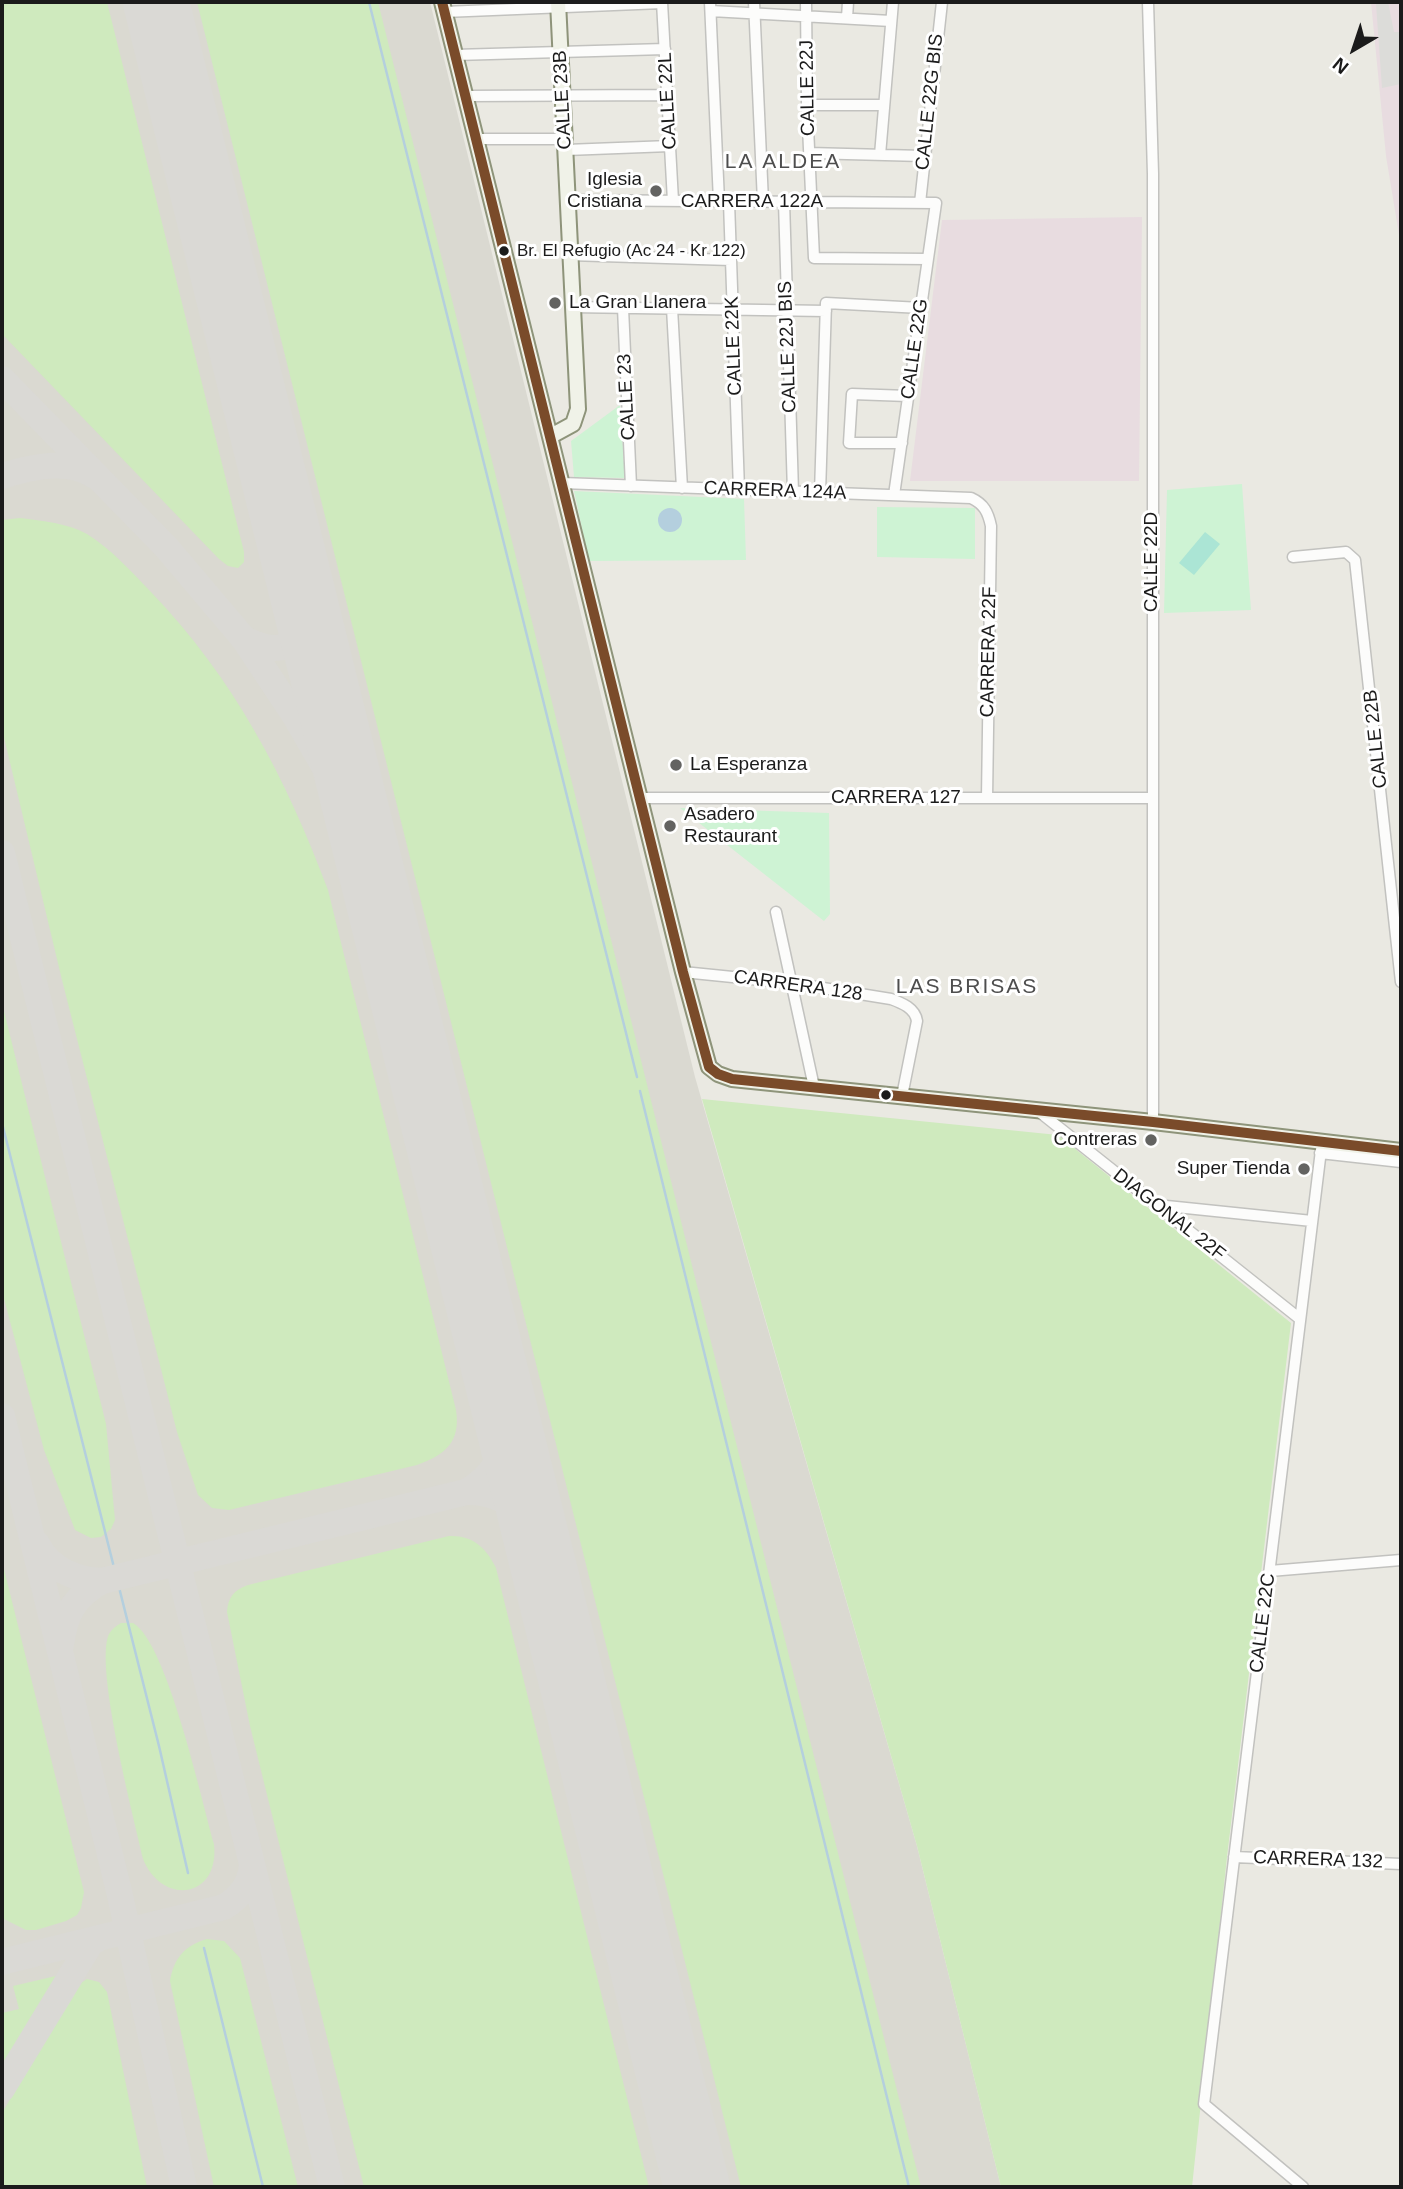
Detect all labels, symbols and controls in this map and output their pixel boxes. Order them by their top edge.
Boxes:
north arrow [1319,14,1389,84]
street label: CALLE 22G BIS [911,33,949,171]
street label: CALLE 22J [796,40,820,136]
street label: CALLE 23B [549,50,577,150]
street label: CALLE 22L [654,52,682,150]
text: N [1329,53,1352,78]
district label: LA ALDEA [726,149,840,175]
place label: Iglesia Cristiana [567,169,642,213]
marker: Iglesia Cristiana [648,183,664,199]
street label: CARRERA 122A [681,191,823,213]
place label: Br. El Refugio (Ac 24 - Kr 122) [517,241,746,261]
marker: Br. El Refugio (Ac 24 - Kr 122) [497,244,511,258]
street label: CALLE 22J BIS [774,281,802,413]
place label: La Gran Llanera [569,292,706,314]
marker: La Gran Llanera [547,295,563,311]
street label: CALLE 22K [721,296,747,396]
street label: CALLE 22G [897,297,933,401]
street label: CALLE 23 [613,353,641,441]
street label: CARRERA 124A [703,477,847,505]
street label: CALLE 22D [1141,512,1163,612]
street label: CARRERA 22F [976,586,1002,718]
street label: CALLE 22B [1359,688,1393,790]
place label: La Esperanza [690,754,807,776]
marker: La Esperanza [668,757,684,773]
street label: CARRERA 127 [831,787,961,809]
place label: Asadero Restaurant [684,804,777,848]
marker: Asadero Restaurant [662,818,678,834]
street label: CARRERA 128 [732,966,864,1006]
district label: LAS BRISAS [897,974,1037,1000]
unlabelled marker [879,1088,893,1102]
place label: Contreras [1054,1129,1137,1151]
marker: Contreras [1143,1132,1159,1148]
place label: Super Tienda [1177,1158,1290,1180]
marker: Super Tienda [1296,1161,1312,1177]
street label: DIAGONAL 22F [1108,1164,1230,1266]
street label: CALLE 22C [1246,1572,1280,1674]
street label: CARRERA 132 [1253,1846,1383,1874]

